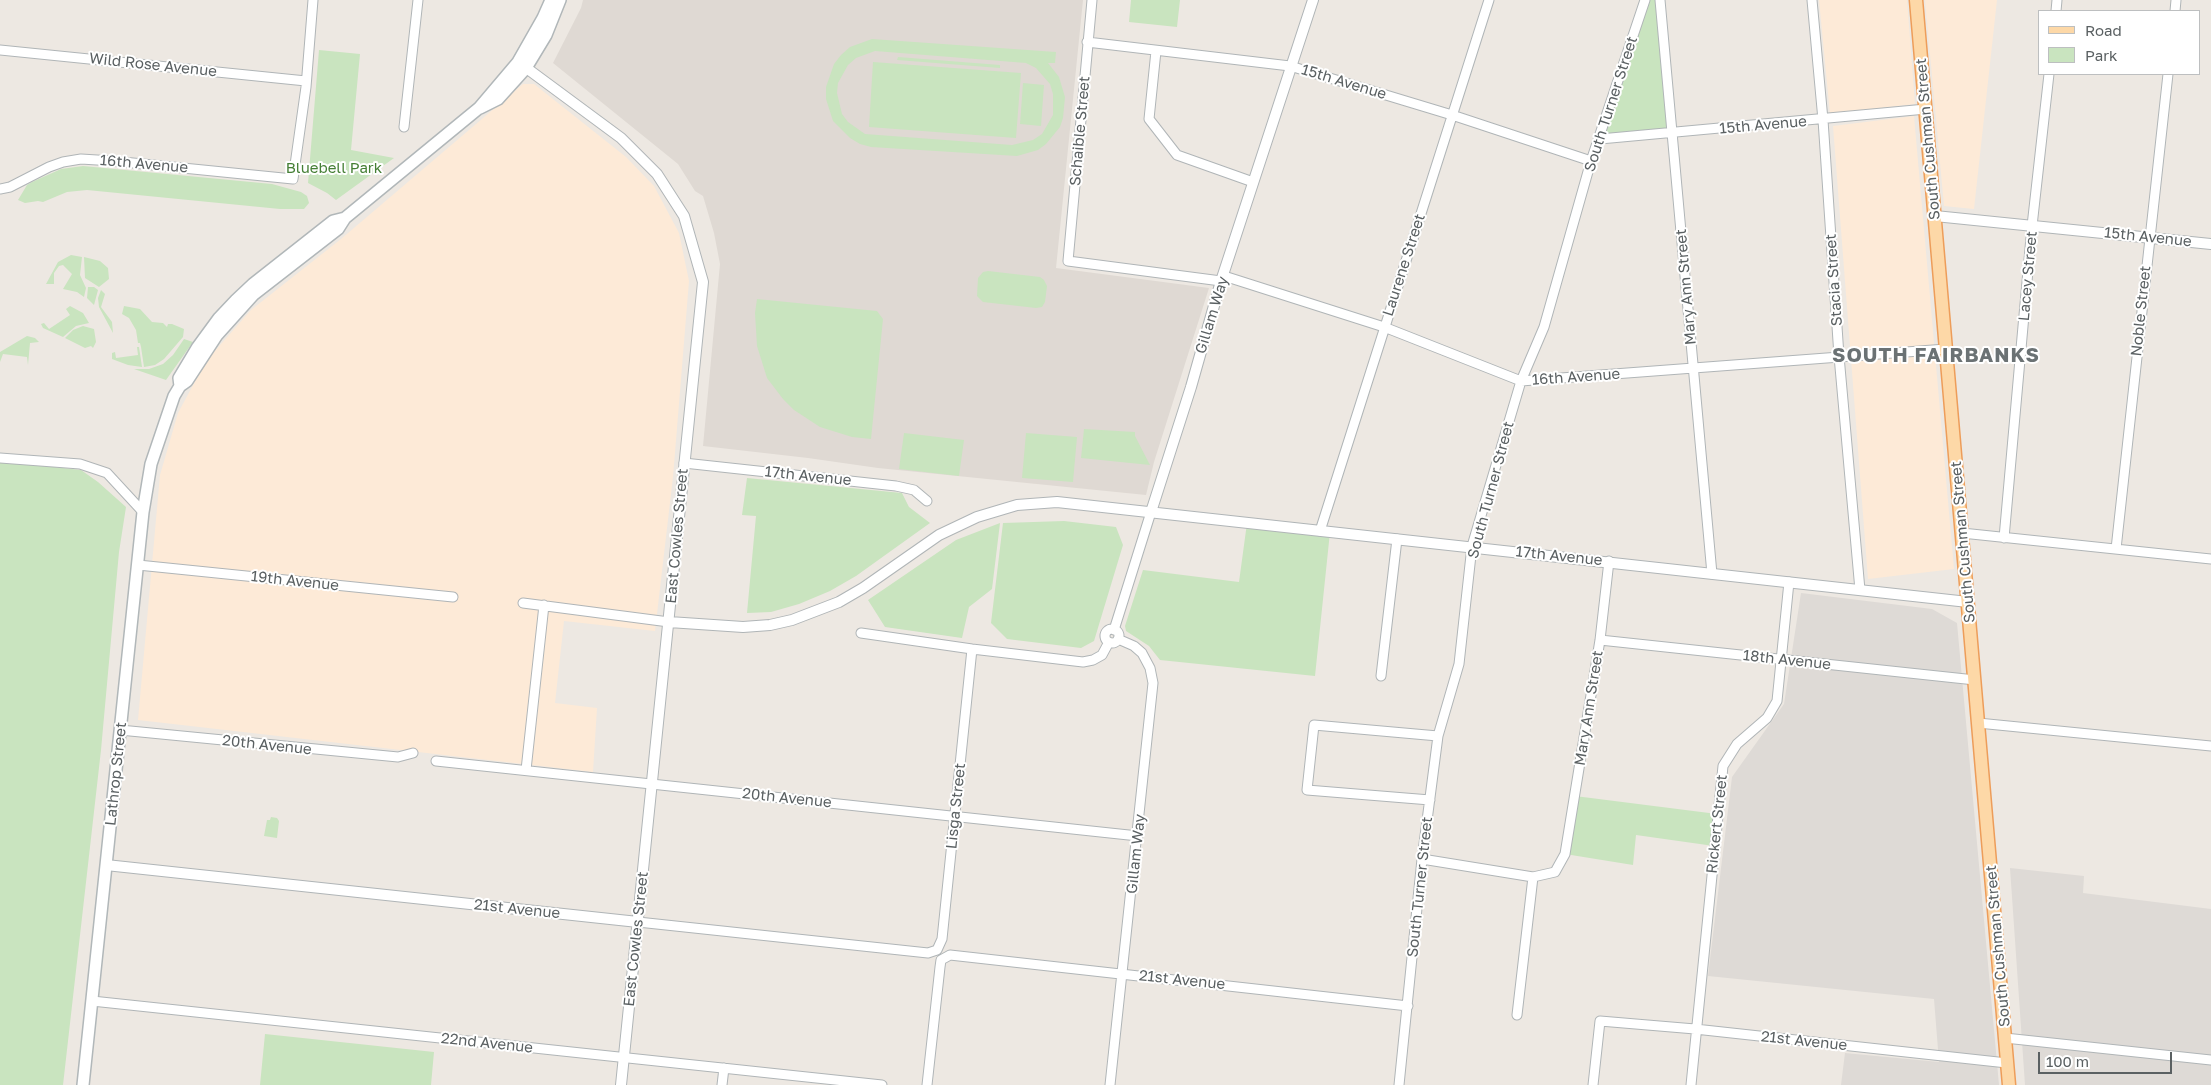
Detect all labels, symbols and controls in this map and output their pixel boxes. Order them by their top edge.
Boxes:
legend [2038,10,2201,75]
text: Road [2085,21,2122,39]
street label: South Turner Street [1581,34,1641,174]
text: Park [2085,46,2117,64]
street label: Wild Rose Avenue [88,49,218,81]
street label: South Cushman Street [1912,57,1944,221]
street label: 15th Avenue [1299,61,1389,103]
street label: Schaible Street [1066,75,1094,187]
street label: 15th Avenue [1718,112,1808,138]
street label: 16th Avenue [99,151,189,177]
park label: Bluebell Park [286,159,382,177]
street label: Laurene Street [1379,211,1429,319]
street label: 15th Avenue [2103,223,2193,251]
street label: Mary Ann Street [1672,228,1700,346]
street label: Lacey Street [2015,230,2041,322]
street label: Stacia Street [1822,233,1846,327]
street label: Noble Street [2127,265,2155,357]
street label: Gillam Way [1192,274,1232,356]
district label: SOUTH FAIRBANKS [1830,344,2042,368]
street label: 16th Avenue [1531,365,1621,389]
street label: South Turner Street [1464,419,1518,561]
street label: South Cushman Street [1947,460,1979,624]
street label: 17th Avenue [764,462,852,490]
street label: East Cowles Street [662,468,692,604]
street label: 17th Avenue [1515,542,1603,570]
street label: 19th Avenue [250,567,340,595]
street label: 18th Avenue [1742,646,1832,674]
street label: Mary Ann Street [1571,649,1607,767]
street label: Lathrop Street [102,721,130,827]
street label: 20th Avenue [221,731,313,759]
street label: Lisga Street [943,762,969,850]
street label: Rickert Street [1703,774,1731,874]
street label: 20th Avenue [741,784,833,812]
street label: Gillam Way [1123,813,1149,895]
street label: South Turner Street [1404,816,1436,958]
street label: South Cushman Street [1982,864,2014,1028]
street label: East Cowles Street [620,871,652,1007]
street label: 21st Avenue [473,896,561,922]
street label: 21st Avenue [1138,967,1226,993]
street label: 21st Avenue [1760,1028,1848,1054]
street label: 22nd Avenue [440,1029,534,1057]
scale bar [2041,1042,2175,1074]
text: 100 m [2046,1052,2089,1070]

